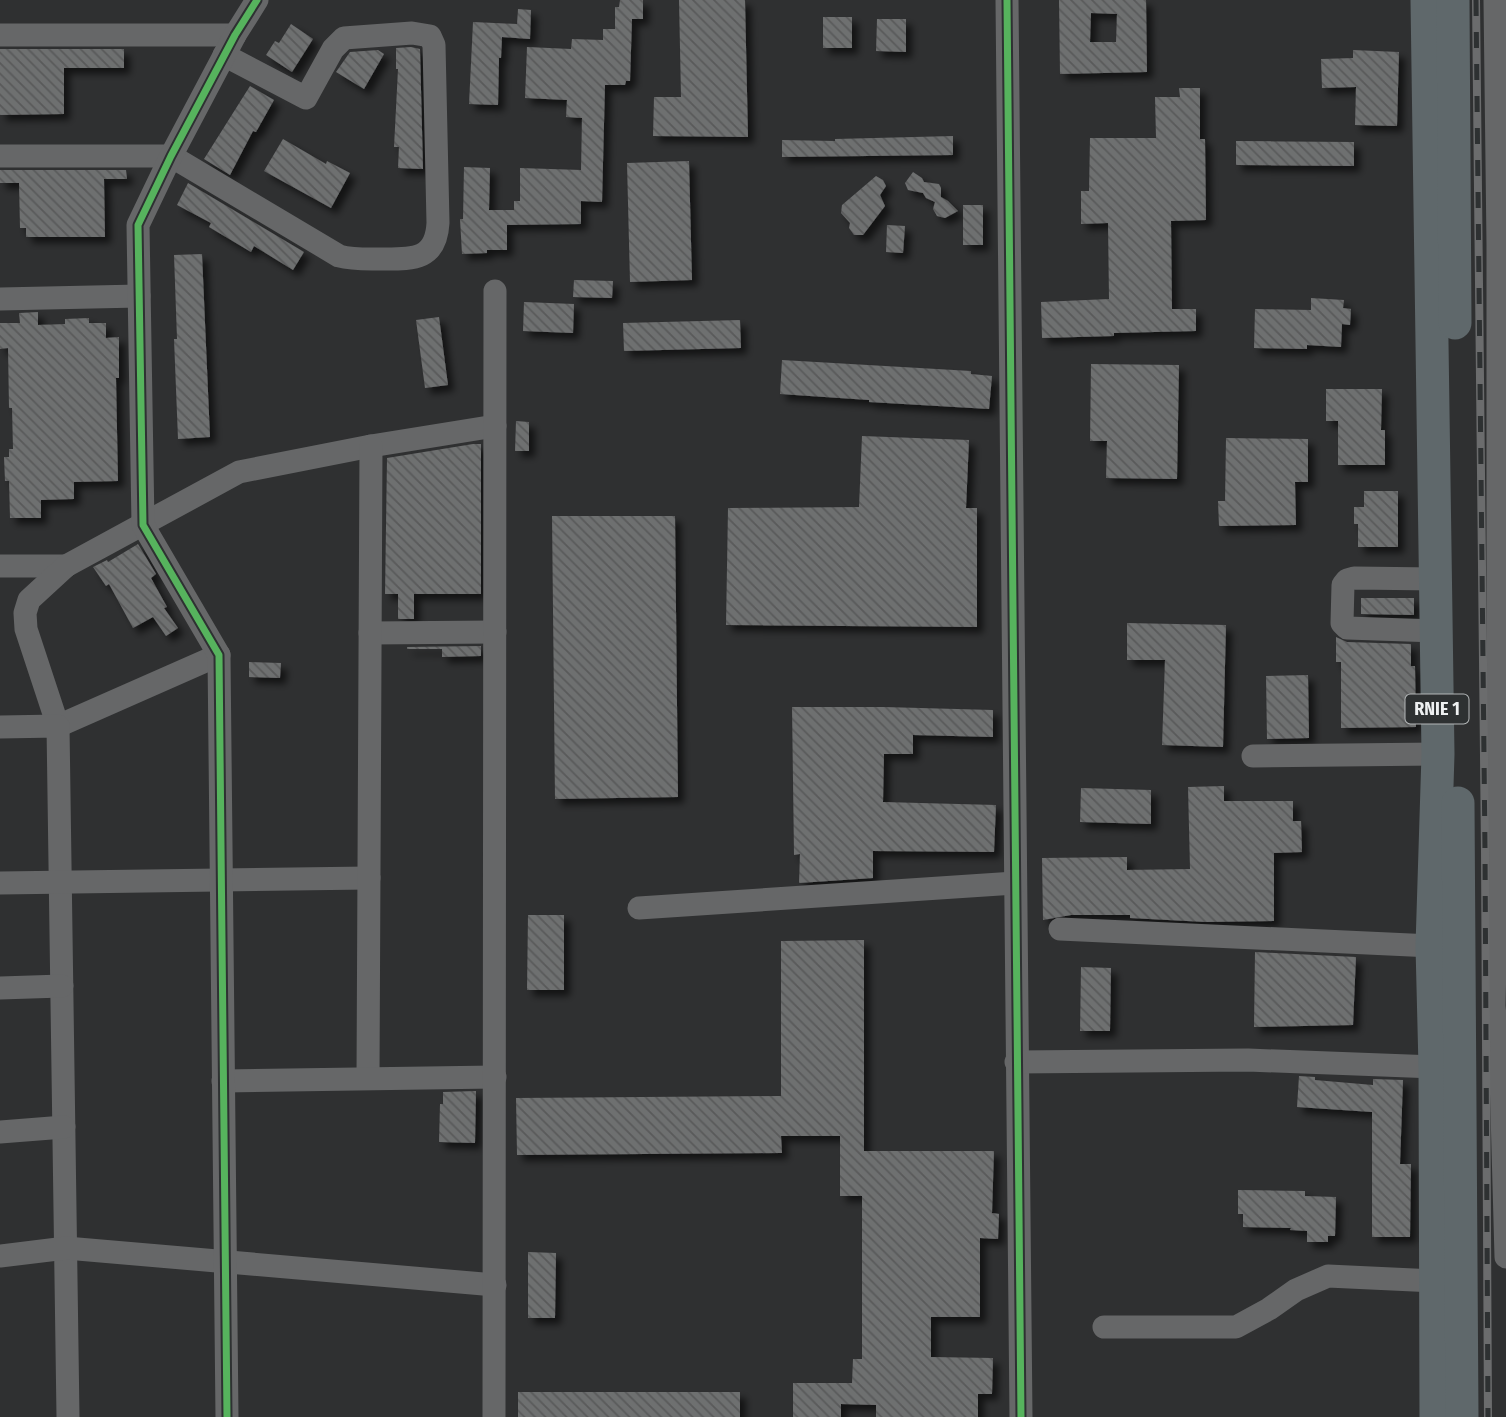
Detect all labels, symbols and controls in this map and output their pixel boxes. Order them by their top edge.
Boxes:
road number: RNIE 1 [1406,694,1468,724]

